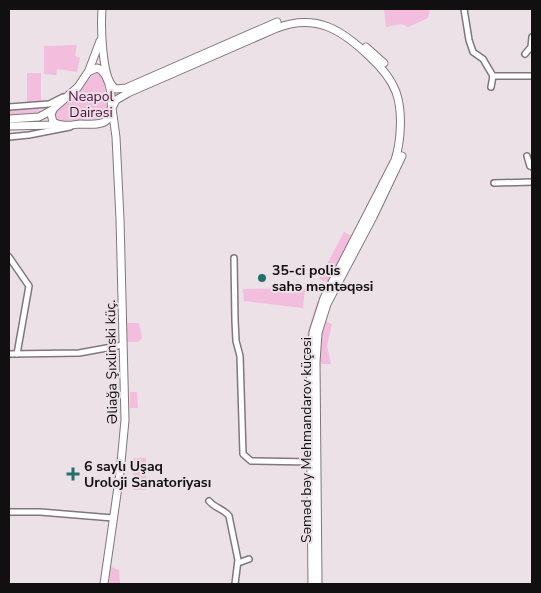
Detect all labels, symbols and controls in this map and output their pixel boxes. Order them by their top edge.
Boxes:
park label: Neapol Dairəsi [68,87,115,122]
place label: 35-ci polis sahə məntəqəsi [272,261,373,296]
marker: 35-ci polis sahə məntəqəsi [256,272,268,284]
street label: Əliağa Şıxlinski küç. [101,300,122,424]
street label: Səməd bəy Mehmandarov küçəsi [297,337,316,543]
place label: 6 saylı Uşaq Uroloji Sanatoriyası [84,457,211,492]
marker: 6 saylı Uşaq Uroloji Sanatoriyası [66,467,80,481]

